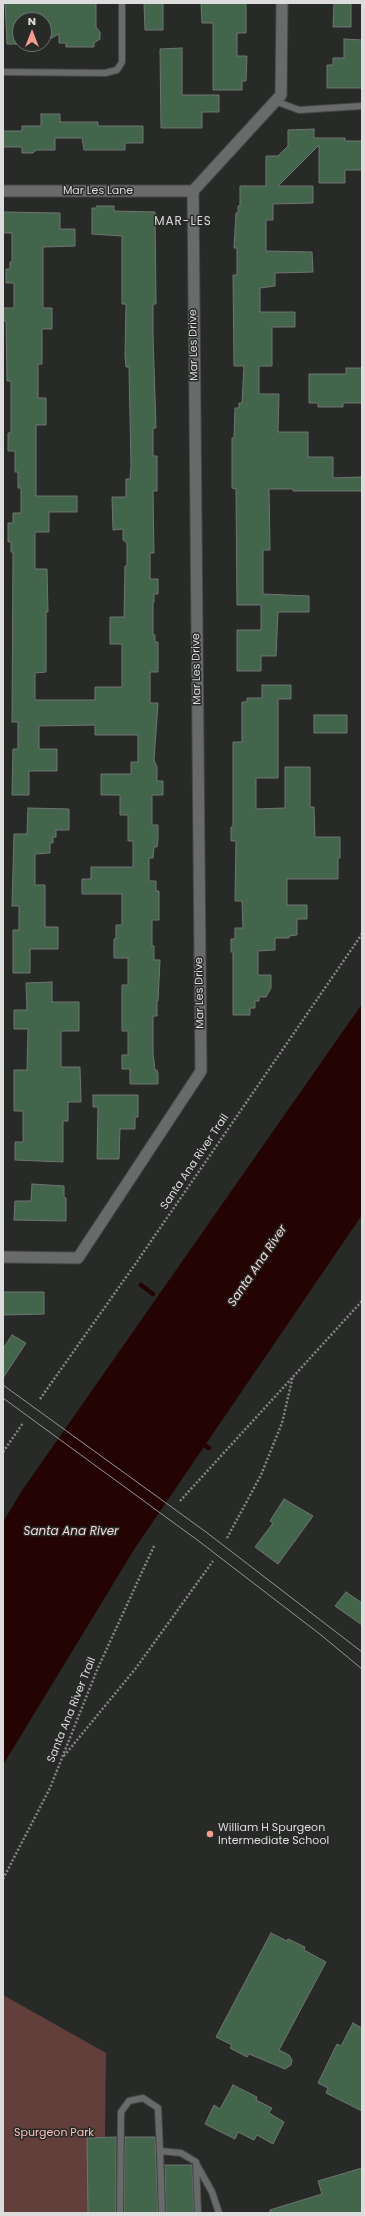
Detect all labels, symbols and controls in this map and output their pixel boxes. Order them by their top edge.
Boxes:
north arrow [12,12,52,52]
text: N [28,13,36,29]
street label: Mar Les Lane [63,184,133,198]
district label: MAR-LES [154,215,212,229]
street label: Mar Les Drive [187,309,201,381]
street label: Mar Les Drive [190,633,204,705]
street label: Mar Les Drive [193,957,207,1029]
street label: Santa Ana River Trail [158,1112,232,1212]
water label: Santa Ana River [225,1223,291,1309]
water label: Santa Ana River [23,1525,119,1539]
street label: Santa Ana River Trail [45,1655,99,1765]
place label: William H Spurgeon Intermediate School [218,1821,329,1847]
marker: William H Spurgeon Intermediate School [205,1829,215,1839]
park label: Spurgeon Park [14,2126,94,2140]

